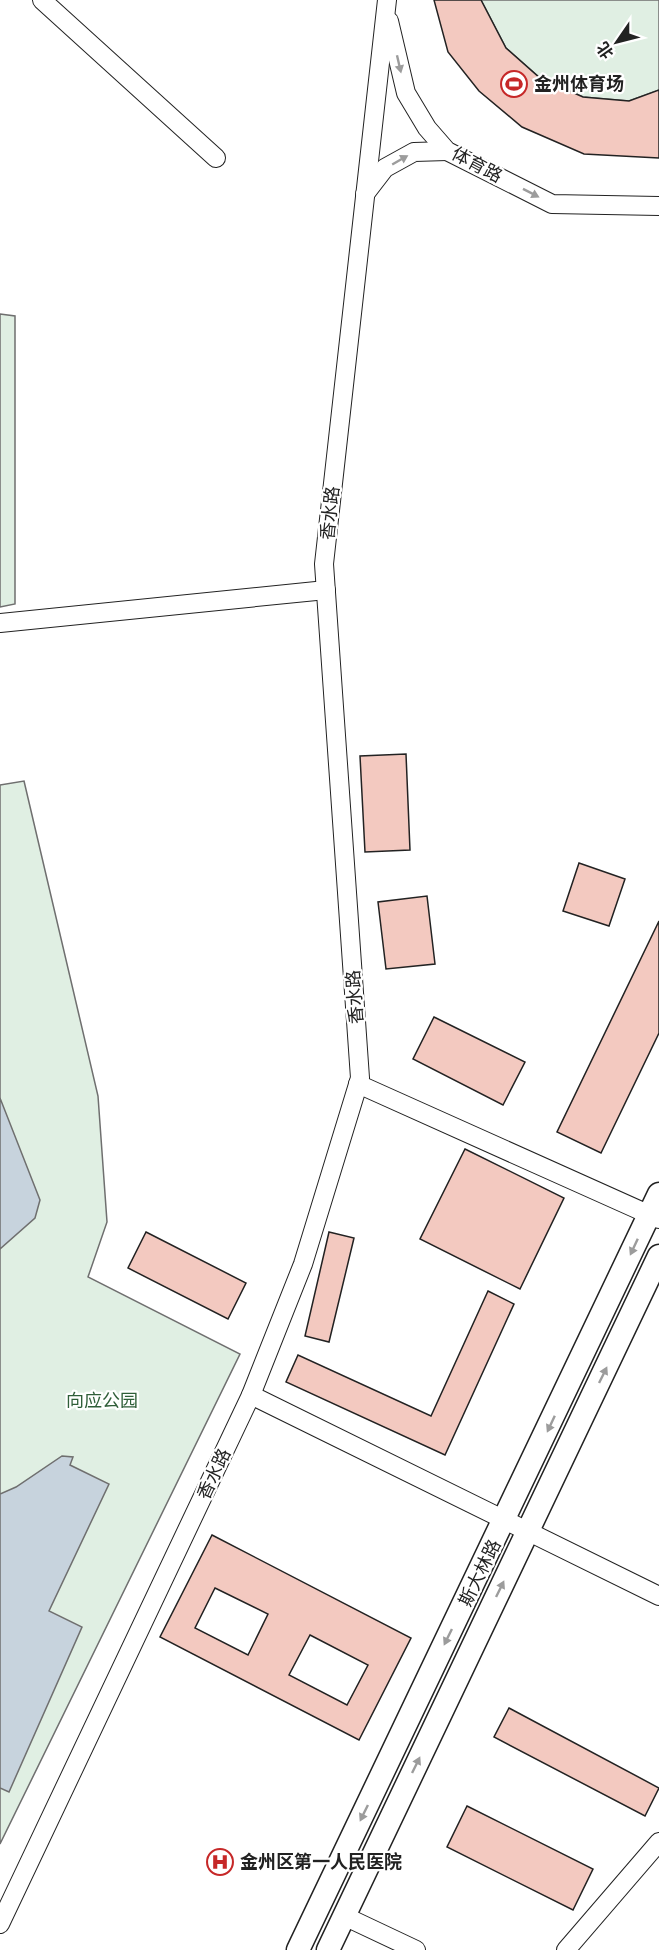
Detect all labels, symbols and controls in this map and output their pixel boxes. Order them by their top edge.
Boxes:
north arrow [587,12,647,72]
text: 北 [593,38,617,62]
one-way arrow [395,55,405,73]
sports icon: 金州体育场 [499,69,529,99]
place label: 金州体育场 [534,73,624,94]
street label: 体育路 [448,143,506,187]
one-way arrow [392,155,409,165]
one-way arrow [523,188,540,198]
street label: 香水路 [316,485,343,541]
street label: 香水路 [342,969,367,1025]
one-way arrow [629,1239,638,1256]
one-way arrow [598,1366,607,1383]
park label: 向应公园 [66,1390,138,1411]
one-way arrow [546,1415,555,1432]
street label: 香水路 [193,1445,234,1503]
street label: 斯大林路 [454,1536,505,1610]
one-way arrow [496,1580,505,1597]
one-way arrow [444,1629,453,1646]
one-way arrow [412,1756,421,1773]
one-way arrow [359,1805,368,1822]
hospital icon: 金州区第一人民医院 [205,1847,235,1877]
place label: 金州区第一人民医院 [240,1851,402,1872]

